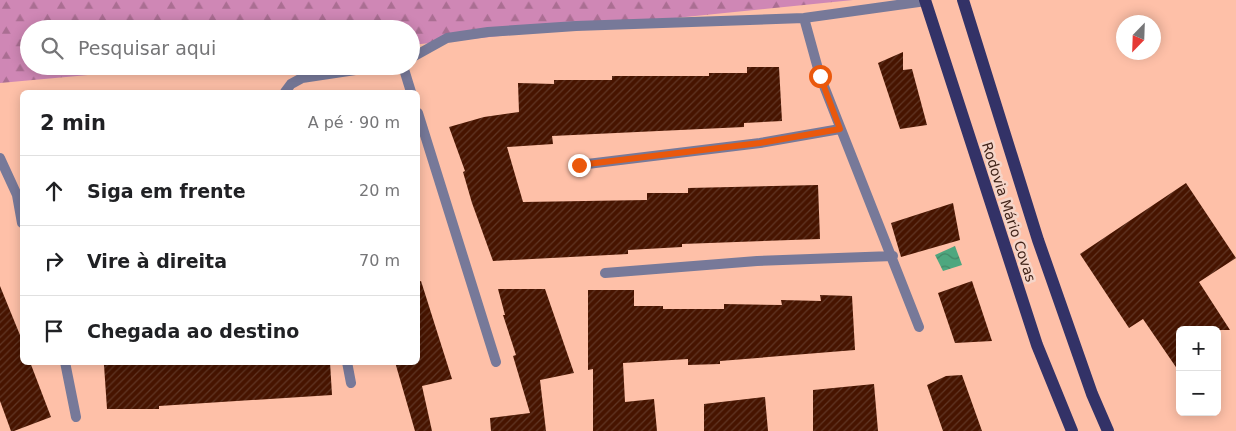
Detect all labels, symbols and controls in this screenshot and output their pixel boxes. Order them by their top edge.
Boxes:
north arrow [1116,15,1161,60]
search box [20,20,420,75]
icon: search [38,34,66,62]
text: Pesquisar aqui [78,37,216,59]
route start [809,65,832,88]
text: 2 min [40,111,106,135]
text: A pé · 90 m [308,113,400,132]
street label: Rodovia Mário Covas [979,140,1039,284]
route end [568,154,591,177]
icon: ahead [40,177,68,205]
text: Siga em frente [87,180,246,202]
text: 20 m [359,181,400,200]
icon: right [40,247,68,275]
text: Vire à direita [87,250,227,272]
text: 70 m [359,251,400,270]
icon: arrive [40,317,68,345]
text: Chegada ao destino [87,320,299,342]
map controls [1176,326,1221,416]
button: + [1176,326,1221,371]
button: − [1176,371,1221,416]

